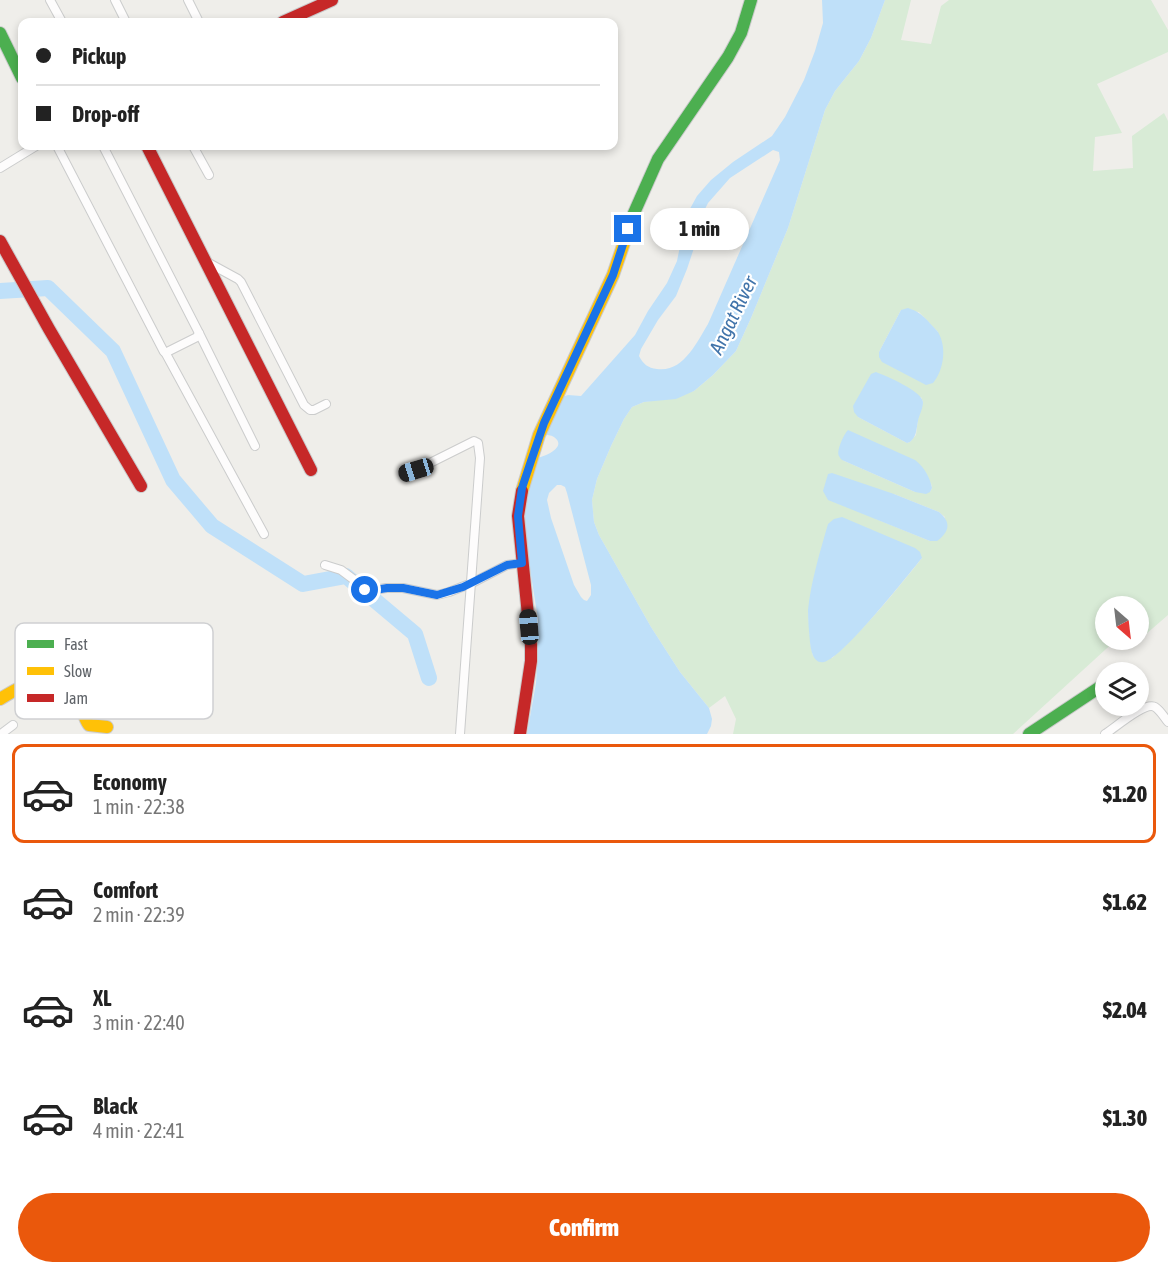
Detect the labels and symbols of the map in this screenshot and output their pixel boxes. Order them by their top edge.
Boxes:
callout: 1 min [649,208,748,250]
route end [614,215,641,242]
water label: Angat River [703,271,762,358]
car [396,456,436,484]
route start [351,576,378,603]
north arrow [1095,596,1149,650]
car [518,608,540,646]
legend [15,623,213,719]
text: Fast [64,635,88,653]
text: Slow [64,662,92,680]
text: Jam [64,689,88,707]

